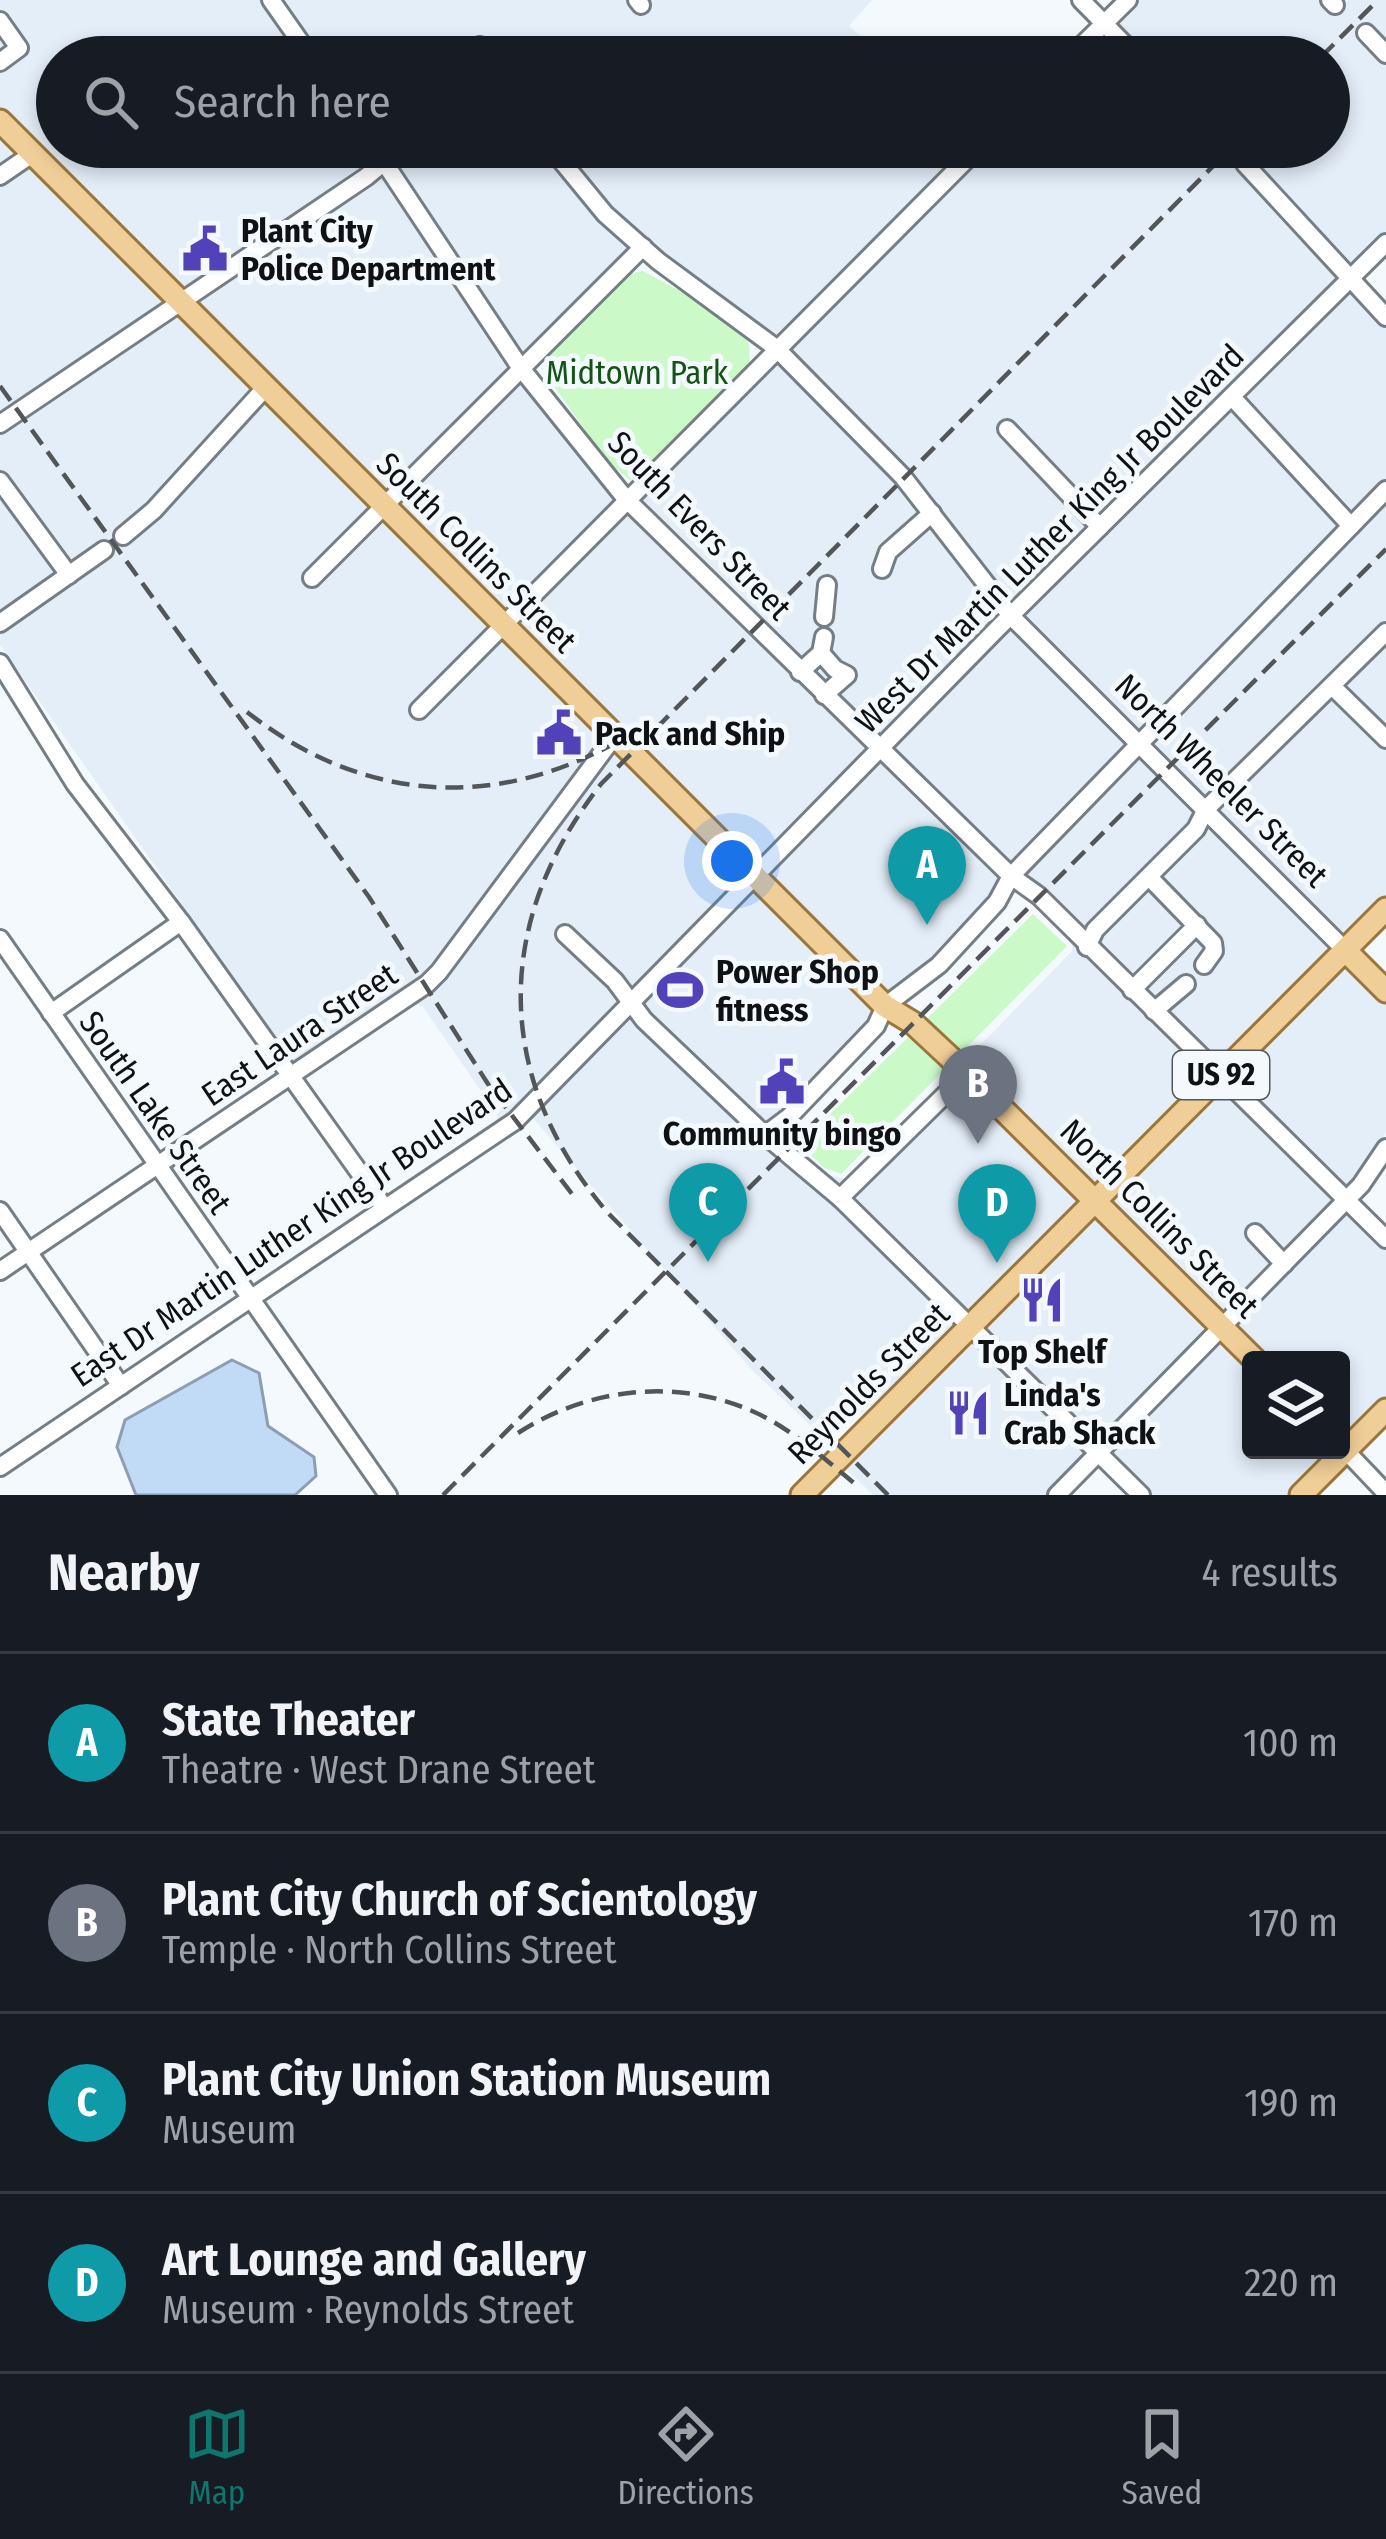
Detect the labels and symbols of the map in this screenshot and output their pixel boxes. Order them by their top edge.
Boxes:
place label: Plant City Police Department [241,211,496,289]
public building icon: Plant City Police Department [180,224,230,274]
street label: West Dr Martin Luther King Jr Boulevard [847,336,1252,741]
park label: Midtown Park [546,353,729,393]
street label: South Evers Street [599,423,799,628]
street label: South Collins Street [368,444,585,661]
street label: North Wheeler Street [1106,666,1336,896]
public building icon: Pack and Ship [534,708,584,758]
place label: Pack and Ship [595,714,785,754]
pin: A [888,826,966,925]
your location [702,831,762,891]
place label: Power Shop fitness [716,952,879,1030]
street label: East Laura Street [194,955,405,1115]
sports icon: Power Shop fitness [655,965,705,1015]
street label: South Lake Street [71,1004,240,1222]
pin: B [939,1045,1017,1144]
road number: US 92 [1173,1051,1269,1099]
public building icon: Community bingo [757,1057,807,1107]
street label: East Dr Martin Luther King Jr Boulevard [63,1070,520,1396]
street label: North Collins Street [1052,1111,1267,1326]
place label: Community bingo [663,1114,901,1154]
pin: C [669,1163,747,1262]
pin: D [958,1164,1036,1263]
restaurant icon: Top Shelf [1017,1275,1067,1325]
street label: Reynolds Street [779,1294,958,1473]
place label: Top Shelf [978,1332,1109,1372]
place label: Linda's Crab Shack [1004,1375,1156,1453]
restaurant icon: Linda's Crab Shack [943,1388,993,1438]

